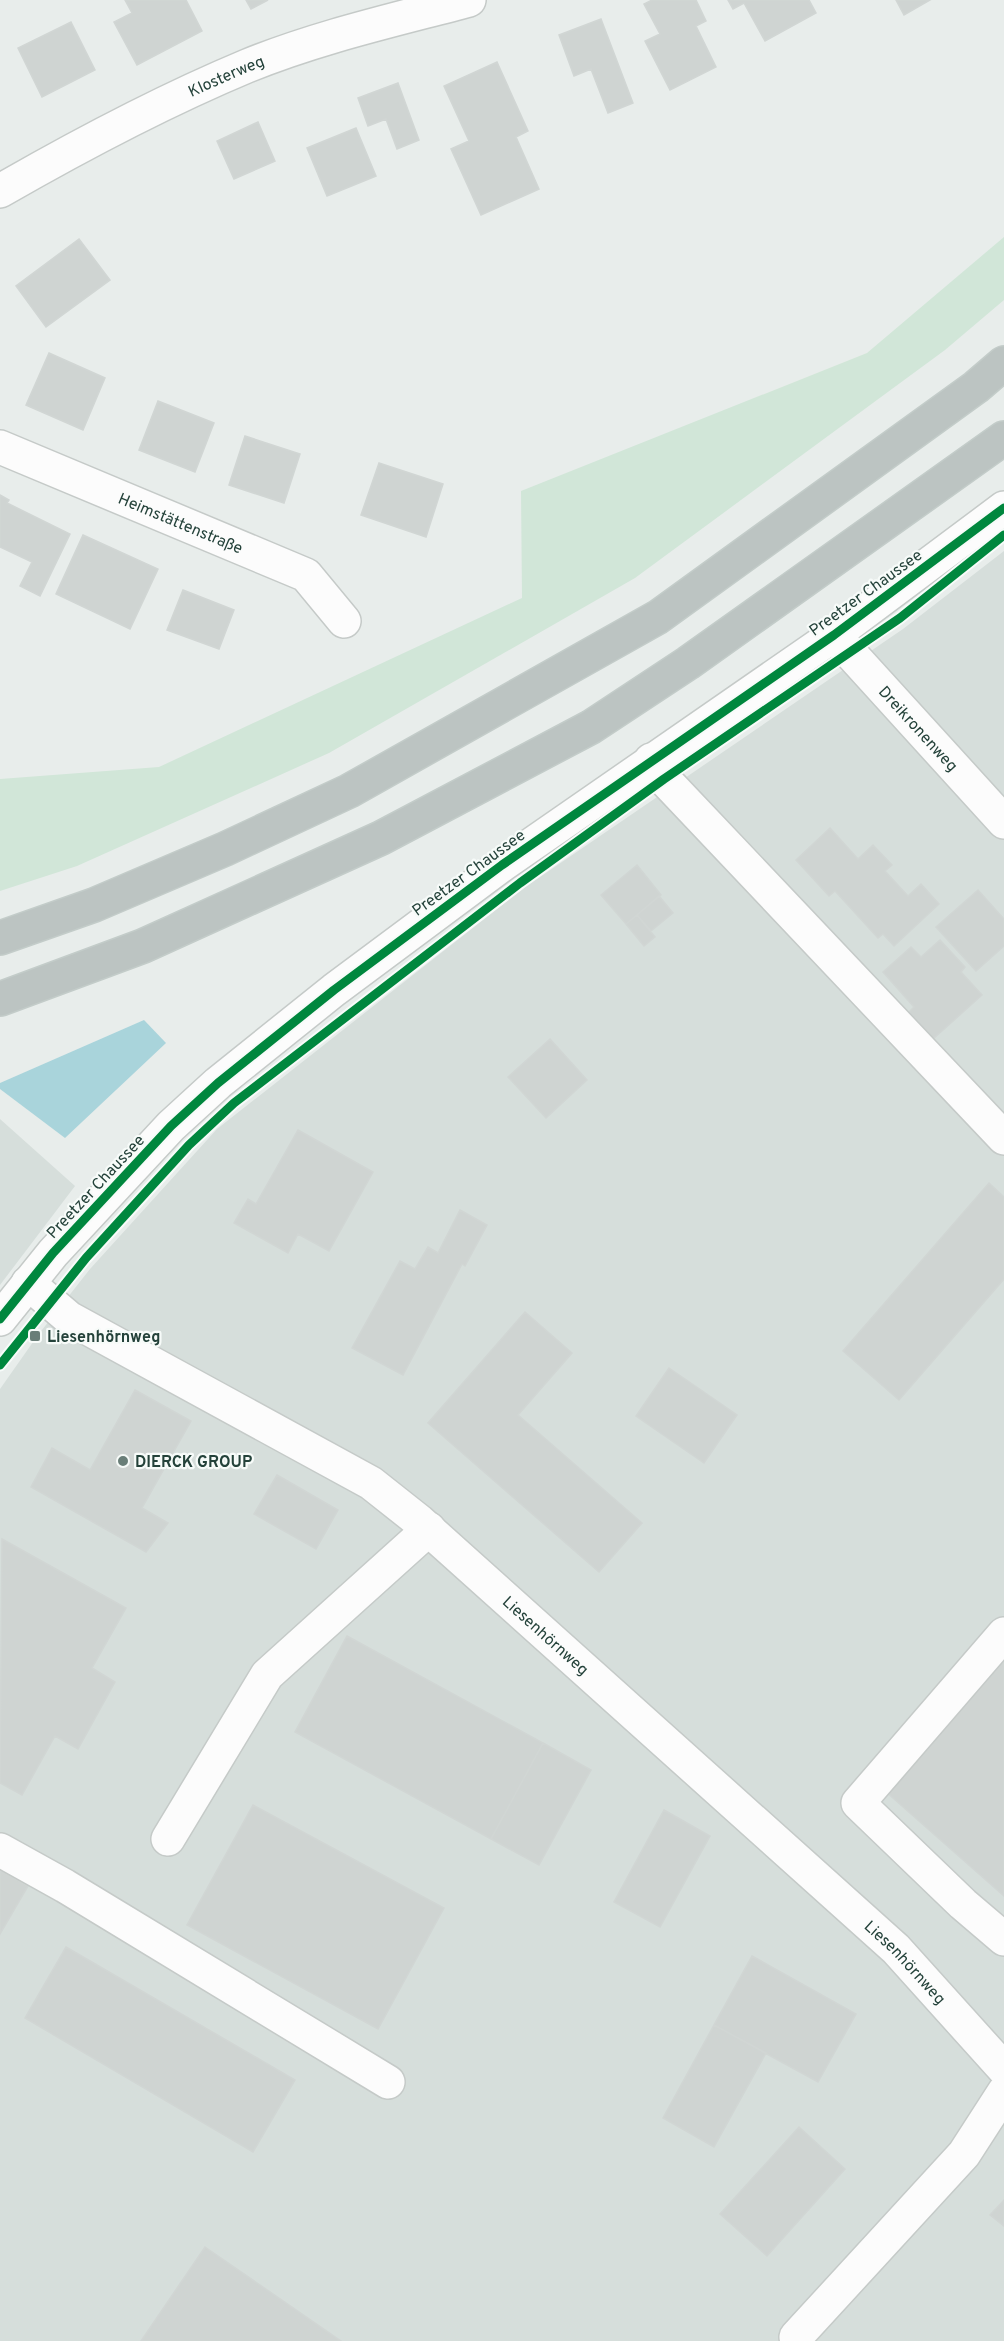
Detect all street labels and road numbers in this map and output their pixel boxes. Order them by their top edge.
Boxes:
street label: Klosterweg [186,52,268,103]
street label: Heimstättenstraße [115,490,245,559]
street label: Preetzer Chaussee [806,546,927,641]
street label: Dreikronenweg [873,683,961,777]
street label: Preetzer Chaussee [409,826,530,921]
street label: Preetzer Chaussee [43,1131,150,1244]
street label: Liesenhörnweg [497,1593,592,1680]
street label: Liesenhörnweg [859,1917,949,2009]

